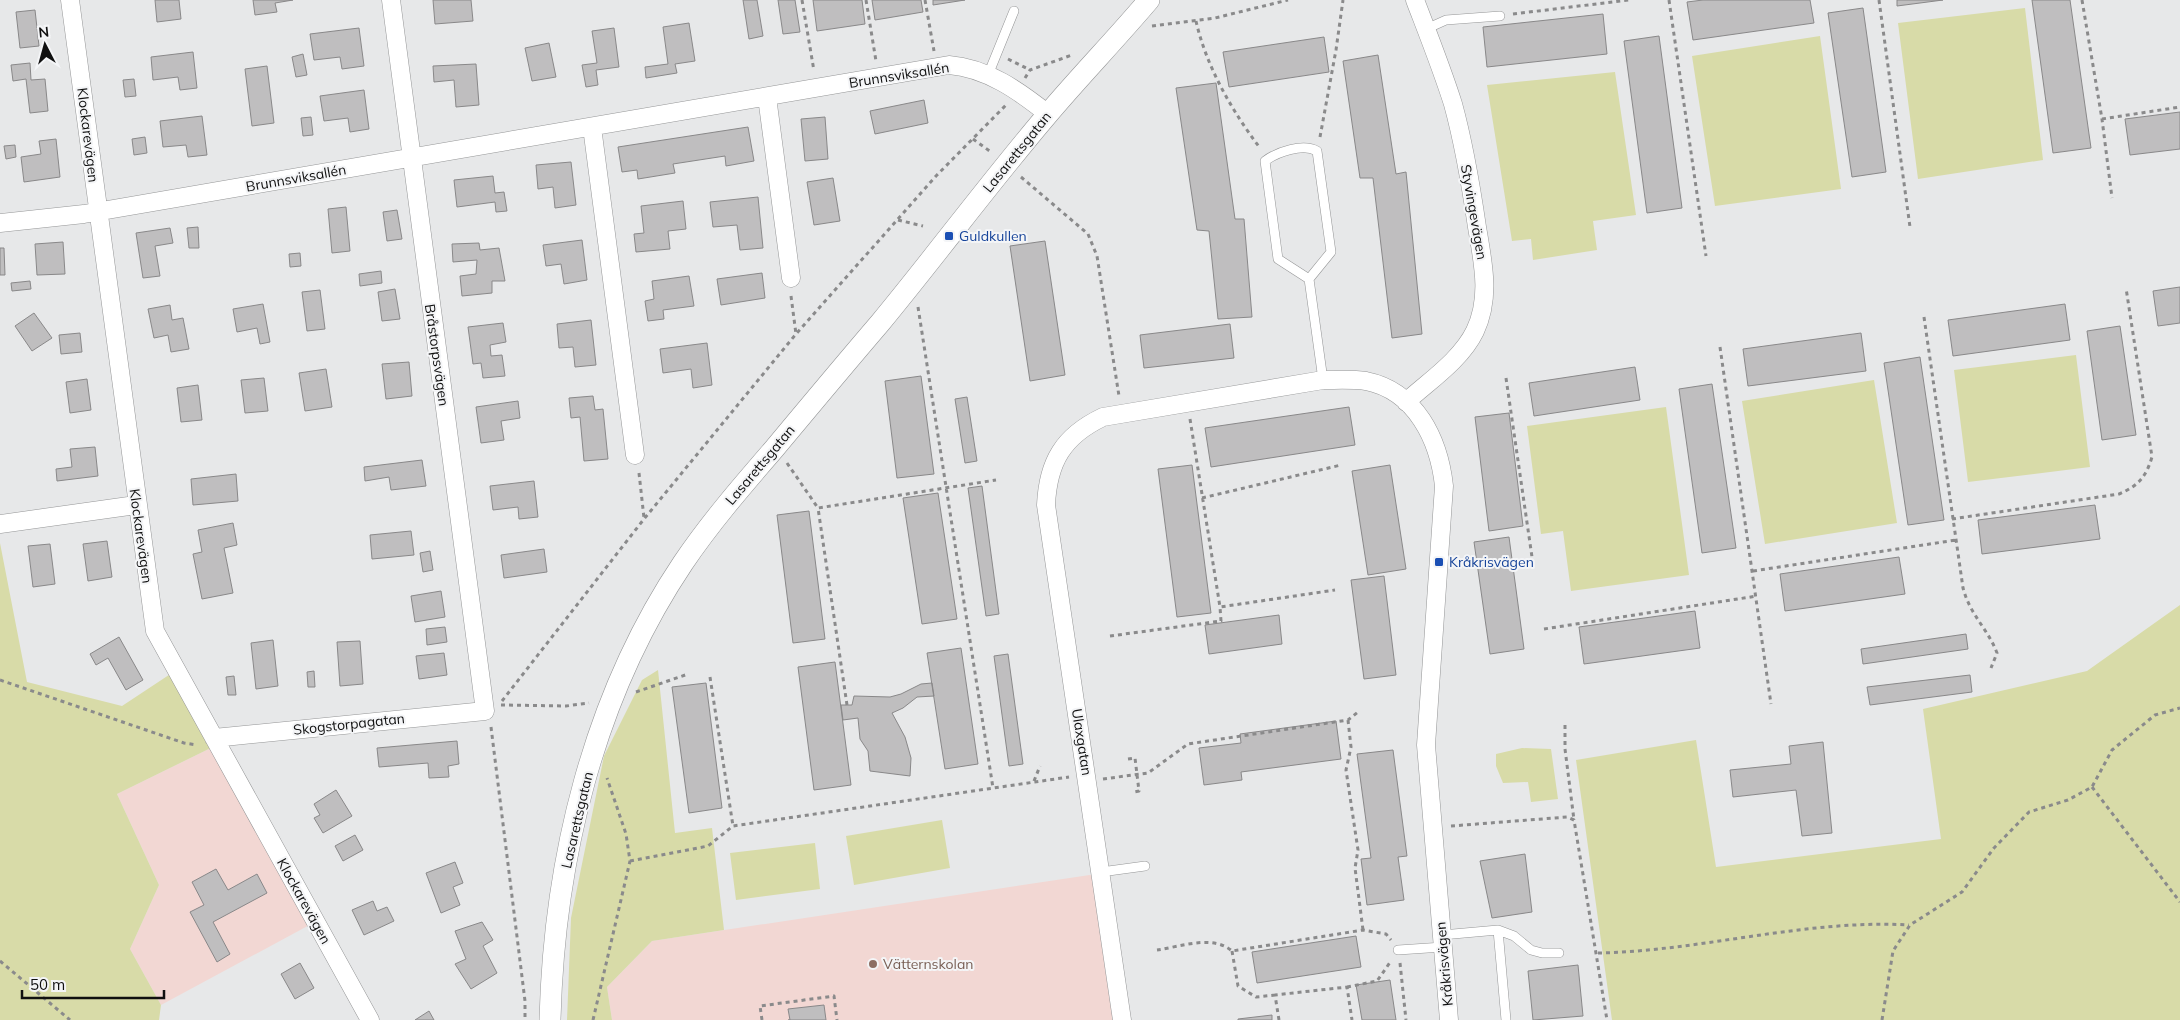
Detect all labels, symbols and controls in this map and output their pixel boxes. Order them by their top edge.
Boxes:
north arrow [20,20,70,70]
text: N [37,23,50,42]
street label: Brunnsviksallén [847,58,951,92]
street label: Klockarevägen [73,87,103,183]
street label: Lasarettsgatan [979,108,1055,196]
street label: Brunnsviksallén [244,160,348,196]
street label: Styvingevägen [1457,163,1491,261]
place label: Guldkullen [959,227,1027,245]
marker: Guldkullen [943,230,955,242]
street label: Bråstorpsvägen [421,303,453,407]
street label: Lasarettsgatan [721,421,799,509]
street label: Klockarevägen [125,488,157,584]
place label: Kråkrisvägen [1449,553,1534,571]
marker: Kråkrisvägen [1433,556,1445,568]
street label: Ulaxgatan [1068,707,1096,777]
street label: Skogstorpagatan [292,709,406,739]
street label: Lasarettsgatan [557,770,597,870]
street label: Klockarevägen [273,855,335,947]
street label: Kråkrisvägen [1431,921,1457,1007]
place label: Vätternskolan [883,955,974,973]
marker: Vätternskolan [867,958,879,970]
scale bar [22,968,165,1000]
text: 50 m [30,975,65,994]

